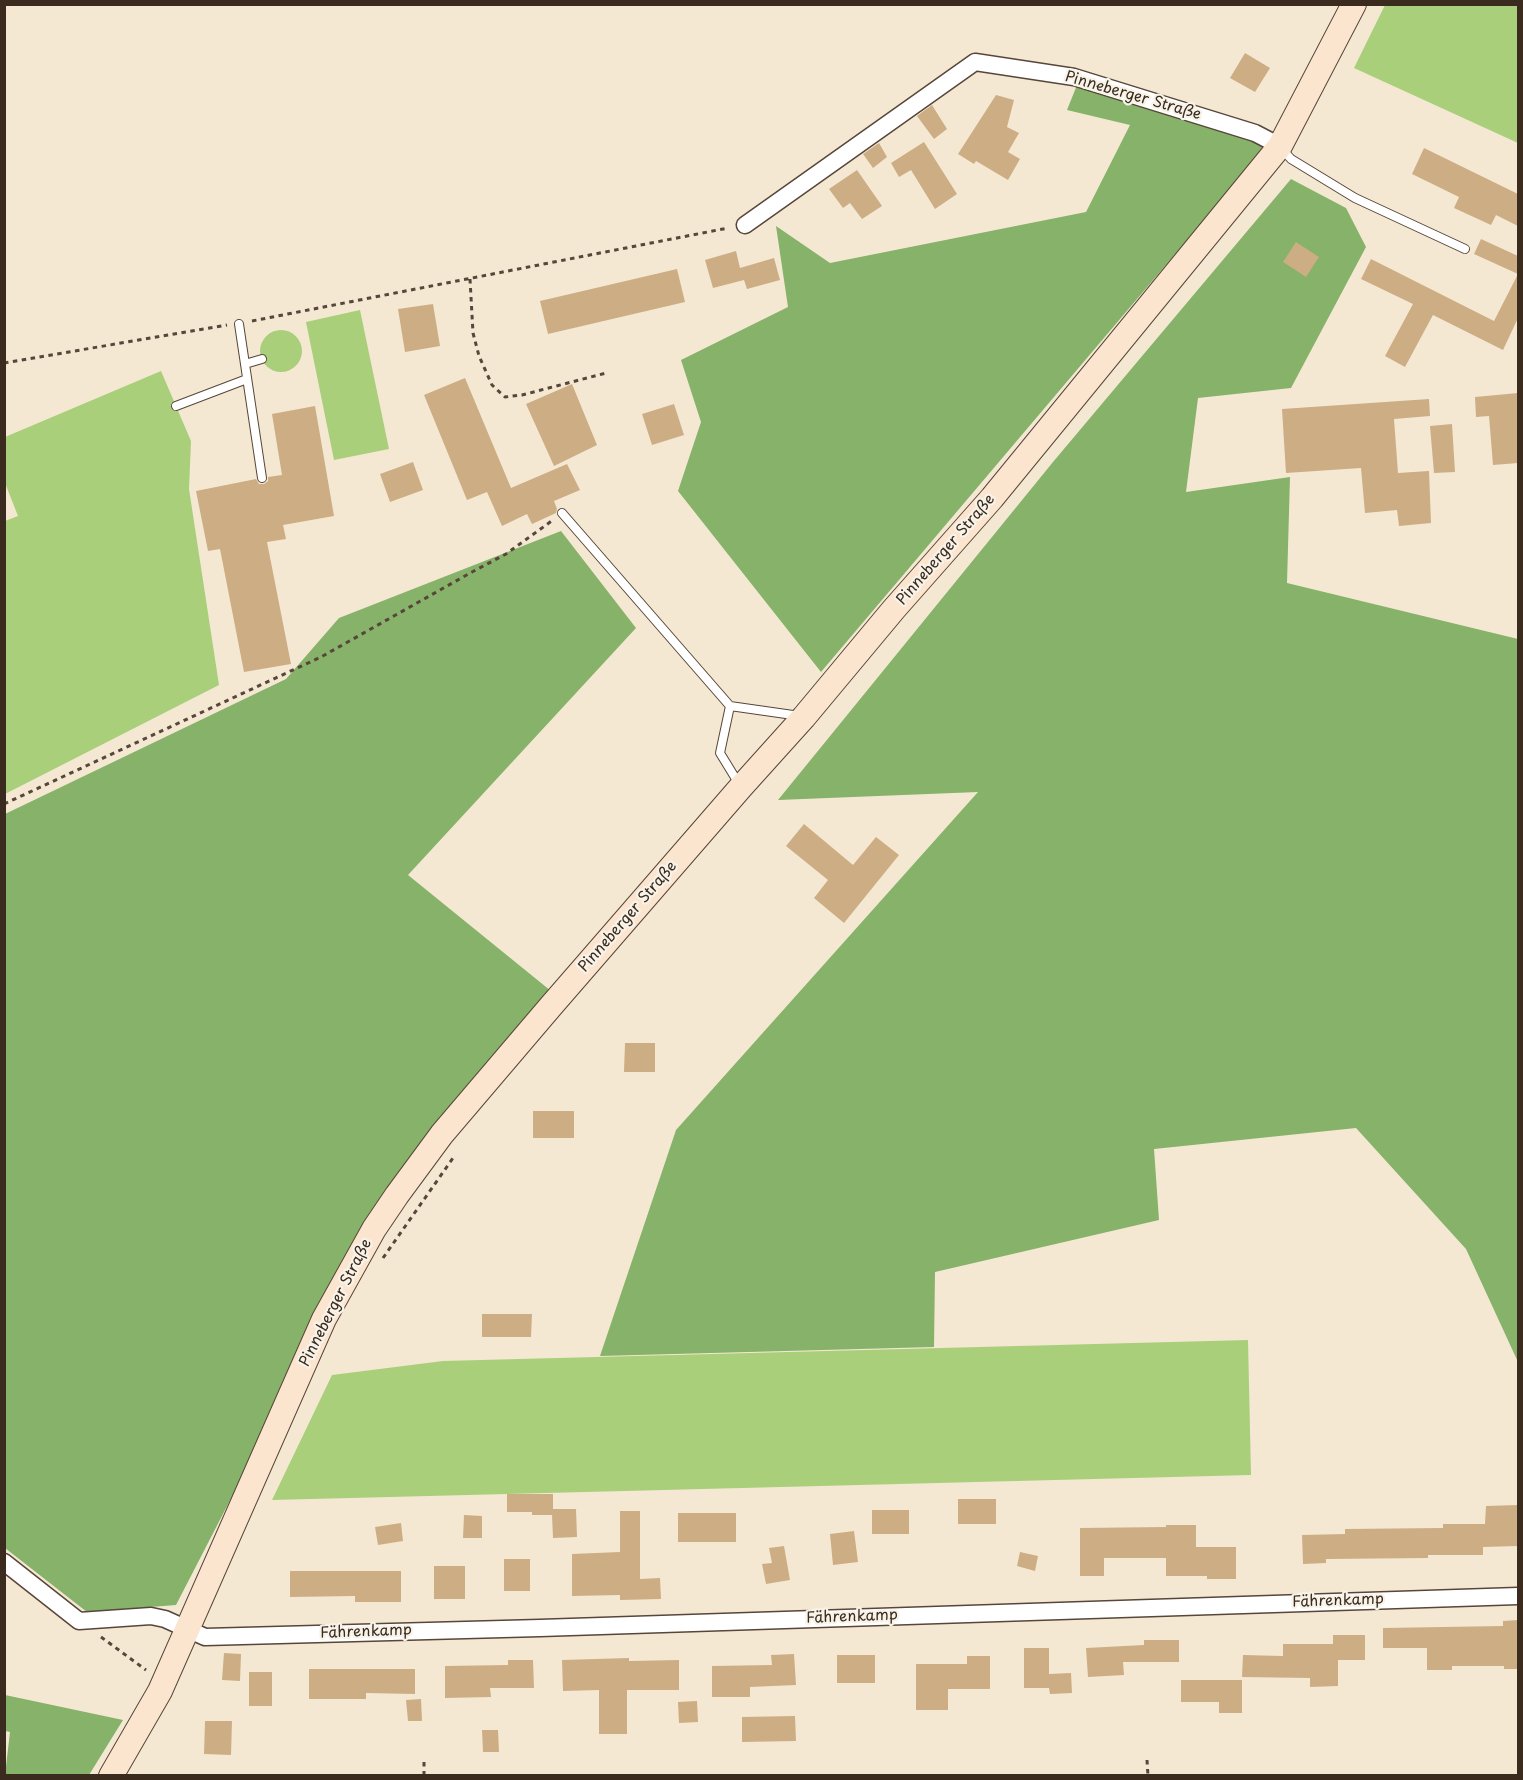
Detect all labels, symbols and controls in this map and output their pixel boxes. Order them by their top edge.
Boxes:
street label: Pinneberger Straße [1063,68,1203,124]
street label: Pinneberger Straße [893,491,999,609]
street label: Pinneberger Straße [575,858,681,976]
street label: Pinneberger Straße [296,1236,376,1370]
street label: Fährenkamp [1292,1590,1384,1612]
street label: Fährenkamp [806,1606,898,1628]
street label: Fährenkamp [320,1621,412,1643]

